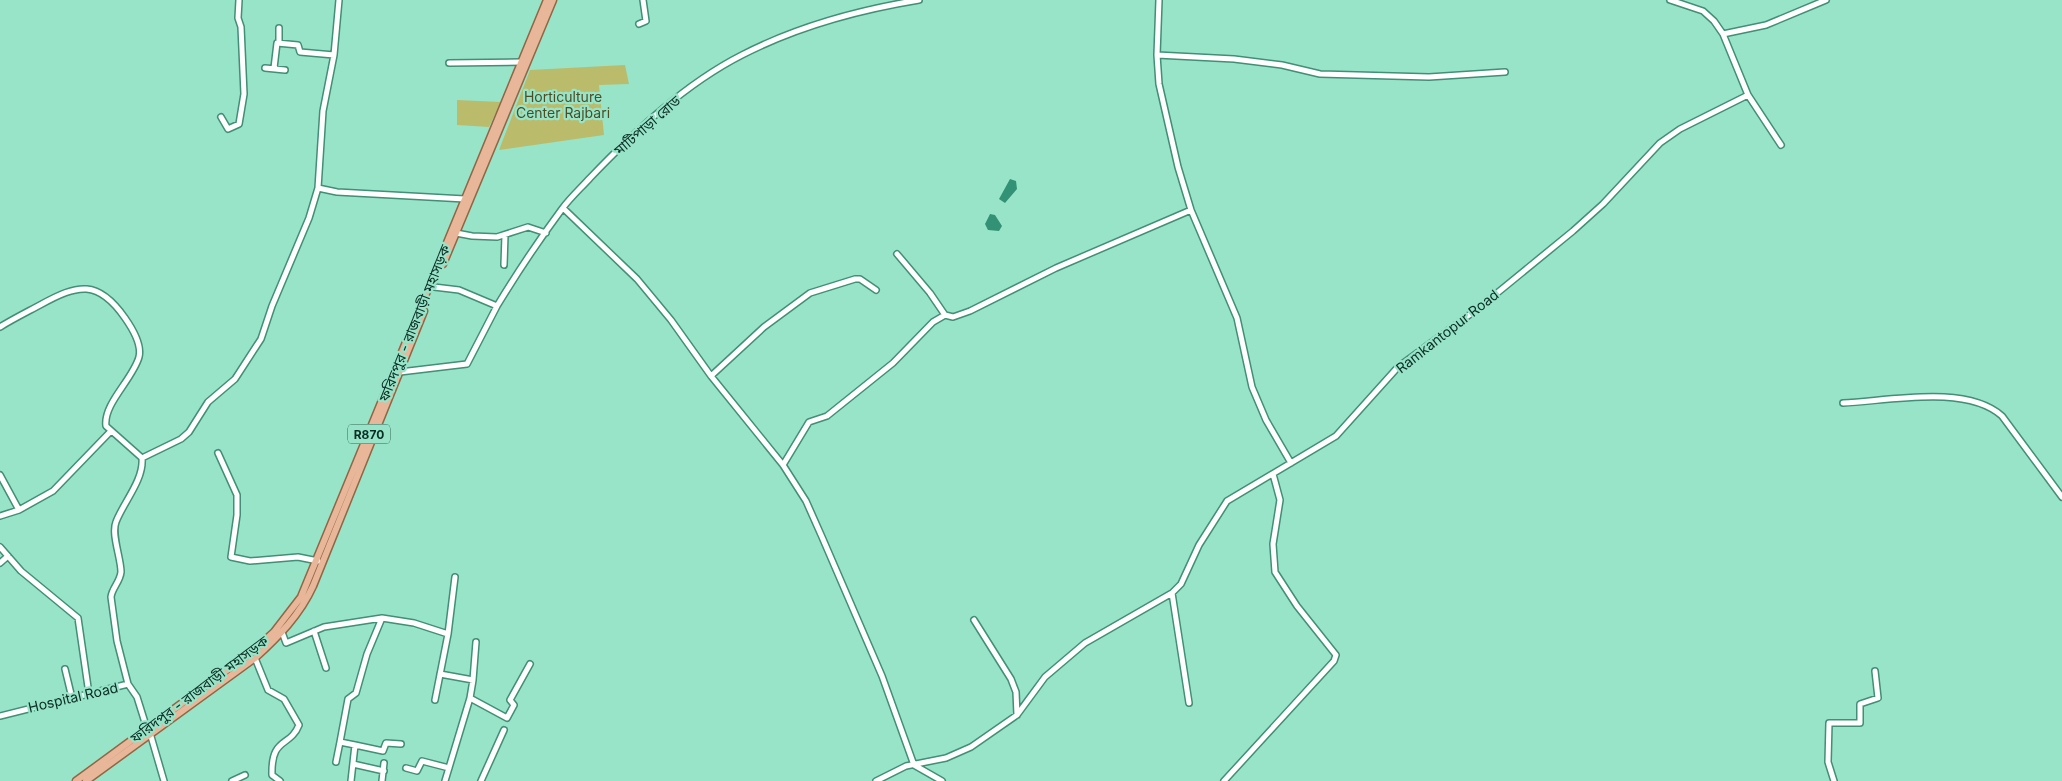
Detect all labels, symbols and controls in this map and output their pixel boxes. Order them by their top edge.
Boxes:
park label: Horticulture Center Rajbari [516,88,610,121]
street label: মাটিপাড়া রোড [610,91,684,159]
street label: ফরিদপুর - রাজবাড়ী মহাসড়ক [374,241,454,405]
street label: Ramkantopur Road [1392,286,1502,376]
road number: R870 [348,424,390,444]
street label: ফরিদপুর - রাজবাড়ী মহাসড়ক [126,631,272,748]
street label: Hospital Road [26,678,120,716]

